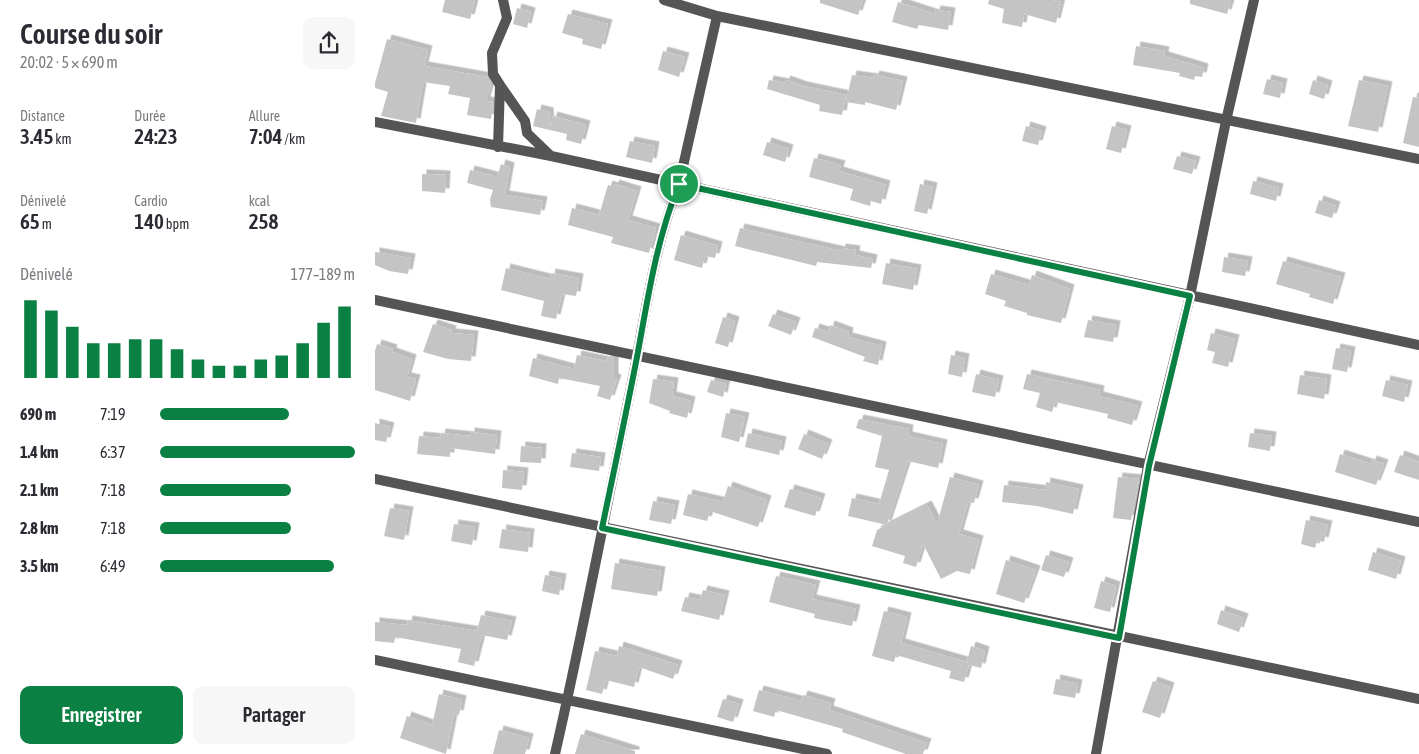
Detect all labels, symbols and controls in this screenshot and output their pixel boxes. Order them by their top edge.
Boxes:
button: share [303,17,355,69]
text: Course du soir [20,18,162,50]
text: 20:02 · 5 × 690 m [20,53,118,71]
text: Distance [20,108,65,124]
text: Durée [134,108,166,124]
text: Allure [249,108,280,124]
text: 3.45 [20,124,53,148]
text: 24:23 [134,124,178,148]
text: 7:04 [249,124,282,148]
text: km [53,131,72,147]
text: /km [282,131,305,147]
pin [658,163,700,205]
icon: arrive [665,170,693,198]
text: Dénivelé [20,193,66,209]
text: Cardio [134,193,168,209]
text: kcal [249,193,270,209]
text: 65 [20,209,40,233]
text: 140 [134,209,164,233]
text: 258 [249,209,278,233]
text: m [40,216,52,232]
text: bpm [164,216,189,232]
text: Dénivelé [20,265,73,283]
text: 177–189 m [291,265,355,283]
text: 690 m [20,405,56,423]
text: 7:19 [100,405,125,423]
text: 1.4 km [20,443,59,461]
text: 6:37 [100,443,125,461]
text: 2.1 km [20,481,59,499]
text: 7:18 [100,481,125,499]
text: 2.8 km [20,519,59,537]
text: 7:18 [100,519,125,537]
text: 3.5 km [20,557,59,575]
text: 6:49 [100,557,125,575]
button: Enregistrer [20,686,183,744]
button: Partager [193,686,355,744]

